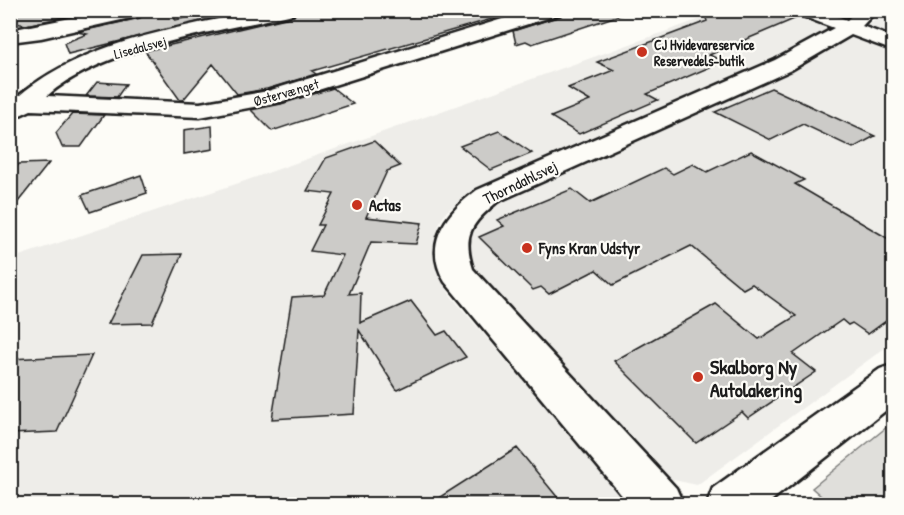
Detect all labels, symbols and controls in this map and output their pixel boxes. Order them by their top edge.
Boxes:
street label: Lisedalsvej [112,31,169,64]
place label: CJ Hvidevareservice Reservedels-butik [654,35,755,70]
marker: CJ Hvidevareservice Reservedels-butik [635,45,649,59]
street label: Østervænget [251,74,321,111]
street label: Thorndahlsvej [479,155,561,209]
place label: Actas [369,194,402,216]
marker: Actas [350,198,364,212]
place label: Fyns Kran Udstyr [538,237,641,260]
marker: Fyns Kran Udstyr [520,241,534,255]
place label: Skalborg Ny Autolakering [710,353,802,404]
marker: Skalborg Ny Autolakering [691,370,705,384]

